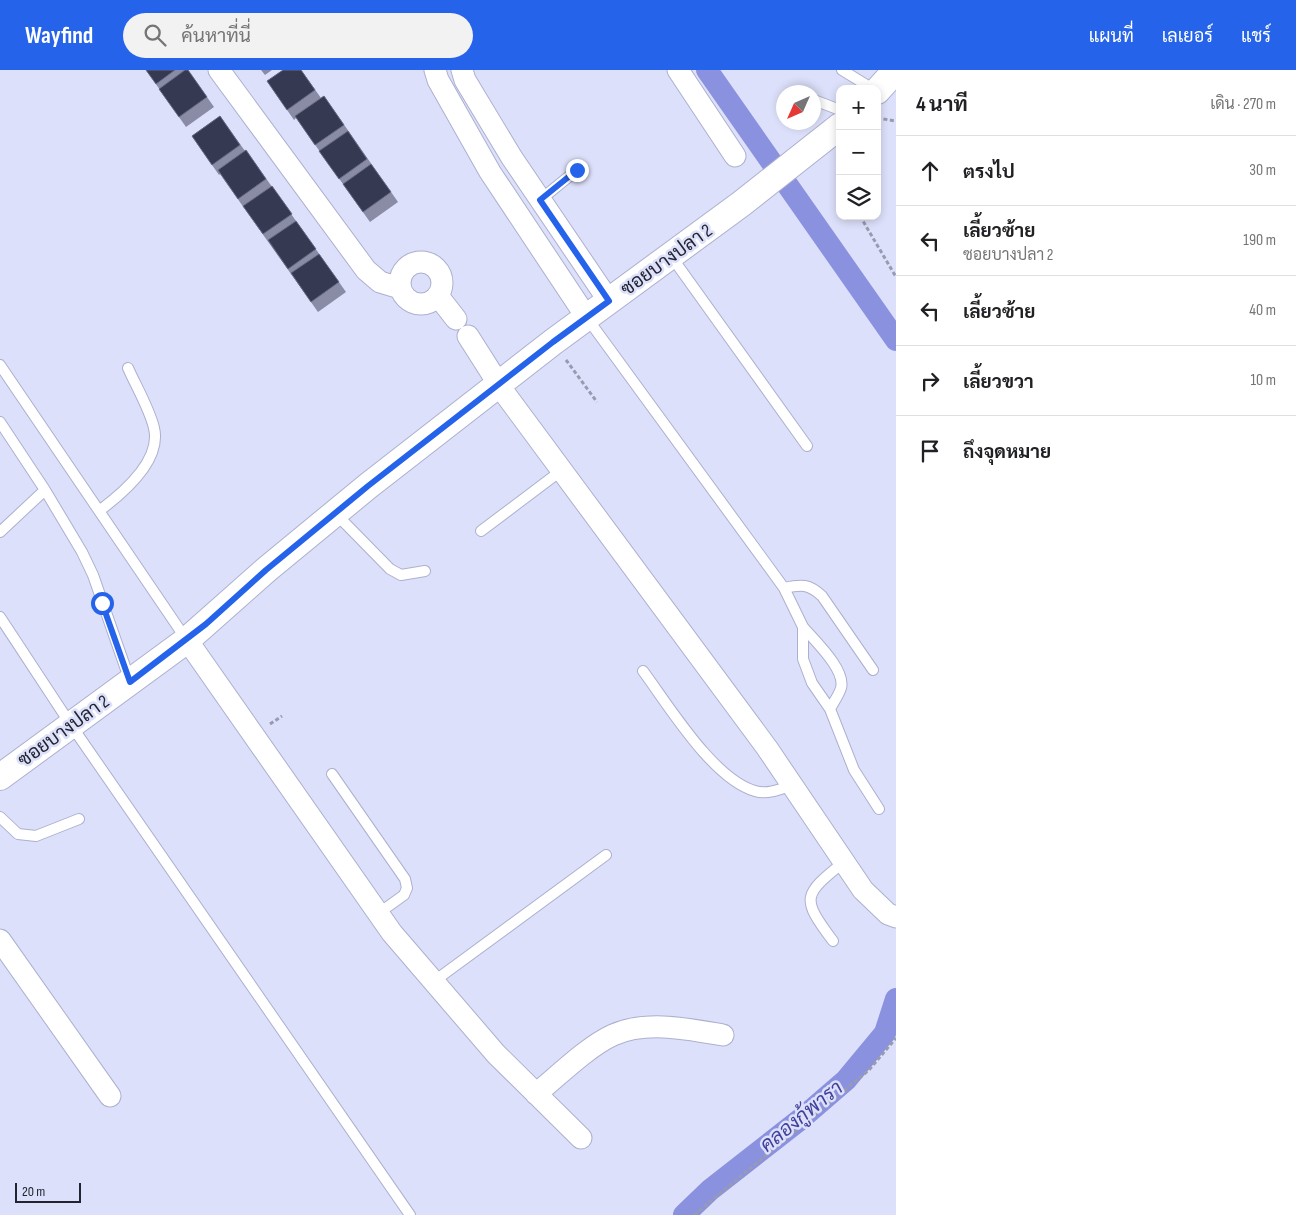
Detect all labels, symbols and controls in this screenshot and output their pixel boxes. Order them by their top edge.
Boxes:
search box [123,13,473,58]
text: Wayfind [25,21,93,50]
icon: search [141,21,169,49]
text: ค้นหาที่นี่ [181,25,251,48]
text: แผนที่ [1089,26,1134,47]
text: เลเยอร์ [1162,26,1213,47]
text: แชร์ [1241,26,1271,47]
north arrow [776,85,821,130]
map controls [836,85,881,220]
button: + [836,85,881,130]
text: 4 นาที [916,92,968,117]
text: เดิน · 270 m [1210,95,1276,114]
button: − [836,130,881,175]
icon: ahead [916,157,944,185]
route end [566,159,589,182]
text: ตรงไป [963,161,1015,184]
text: 30 m [1249,161,1276,180]
button: layers [836,175,881,220]
street label: ซอยบางปลา 2 [617,219,717,301]
text: เลี้ยวซ้าย [963,220,1035,243]
icon: left [916,227,944,255]
text: 190 m [1243,231,1276,250]
text: ซอยบางปลา 2 [963,246,1053,265]
icon: left [916,297,944,325]
text: เลี้ยวซ้าย [963,301,1035,324]
text: 40 m [1249,301,1276,320]
icon: right [916,367,944,395]
text: เลี้ยวขวา [963,371,1034,394]
text: 10 m [1250,371,1276,390]
icon: arrive [916,437,944,465]
text: ถึงจุดหมาย [963,441,1051,464]
route start [91,592,114,615]
street label: ซอยบางปลา 2 [14,690,114,772]
water label: คลองกู้พารา [754,1075,849,1159]
scale bar [15,1180,81,1203]
text: 20 m [22,1183,45,1200]

